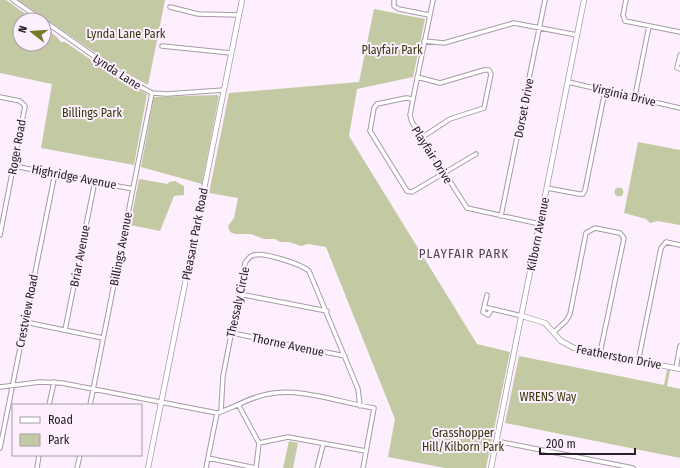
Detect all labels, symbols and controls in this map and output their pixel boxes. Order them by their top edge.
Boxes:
north arrow [12,12,52,52]
text: N [16,24,30,34]
park label: Lynda Lane Park [87,27,166,41]
park label: Playfair Park [362,43,423,57]
street label: Lynda Lane [90,51,144,93]
street label: Dorset Drive [511,77,537,139]
street label: Virginia Drive [591,81,657,109]
park label: Billings Park [62,106,122,120]
street label: Roger Road [5,118,29,176]
street label: Playfair Drive [409,124,455,186]
street label: Highridge Avenue [30,162,118,192]
street label: Pleasant Park Road [179,187,211,281]
street label: Kilborn Avenue [524,196,552,272]
street label: Billings Avenue [107,211,135,287]
street label: Briar Avenue [67,224,93,288]
district label: PLAYFAIR PARK [419,246,509,261]
street label: Thessaly Circle [224,265,252,339]
street label: Crestview Road [13,273,41,349]
street label: Thorne Avenue [251,331,325,360]
street label: Featherston Drive [575,342,663,372]
park label: WRENS Way [520,390,577,404]
legend [12,404,142,456]
text: Road [48,413,73,427]
park label: Grasshopper Hill/Kilborn Park [422,426,504,454]
scale bar [540,430,635,456]
text: Park [48,433,70,447]
text: 200 m [546,437,576,451]

